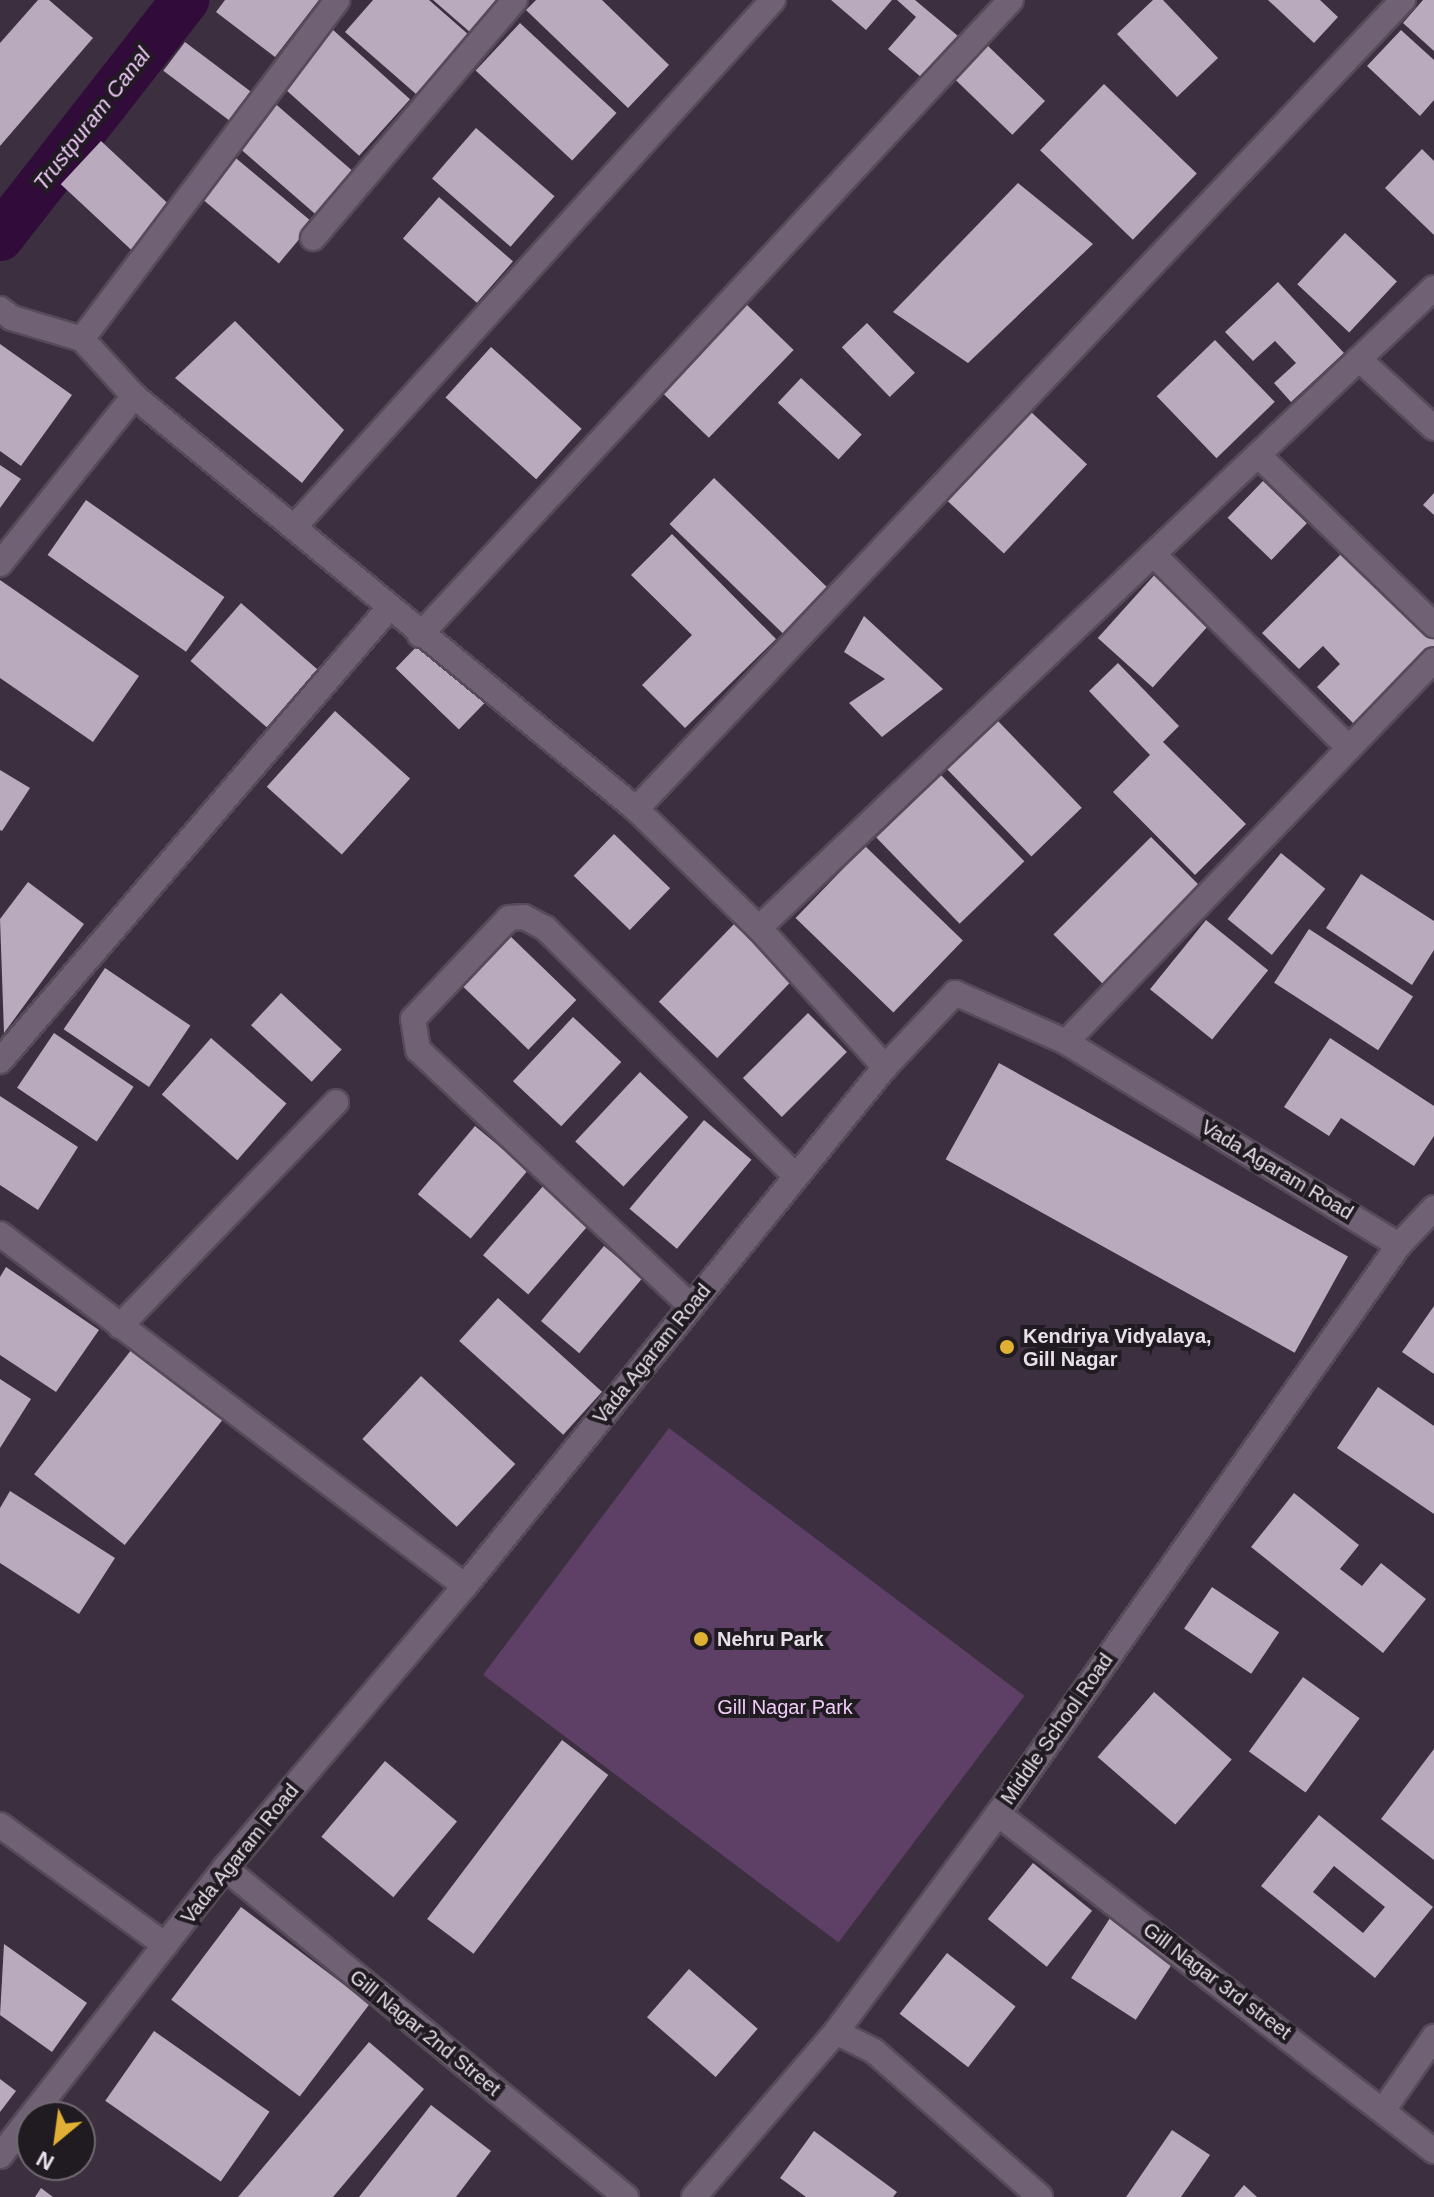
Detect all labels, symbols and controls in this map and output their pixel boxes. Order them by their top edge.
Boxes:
water label: Trustpuram Canal [28,42,156,196]
street label: Vada Agaram Road [1196,1115,1358,1225]
street label: Vada Agaram Road [588,1279,716,1429]
place label: Kendriya Vidyalaya, Gill Nagar [1023,1324,1212,1371]
marker: Kendriya Vidyalaya, Gill Nagar [998,1338,1016,1356]
place label: Nehru Park [717,1627,824,1651]
marker: Nehru Park [692,1630,710,1648]
street label: Middle School Road [996,1649,1118,1809]
park label: Gill Nagar Park [717,1695,853,1719]
street label: Vada Agaram Road [176,1779,304,1929]
street label: Gill Nagar 3rd street [1138,1918,1296,2044]
street label: Gill Nagar 2nd Street [345,1965,505,2101]
north arrow [16,2101,96,2181]
text: N [32,2146,58,2175]

